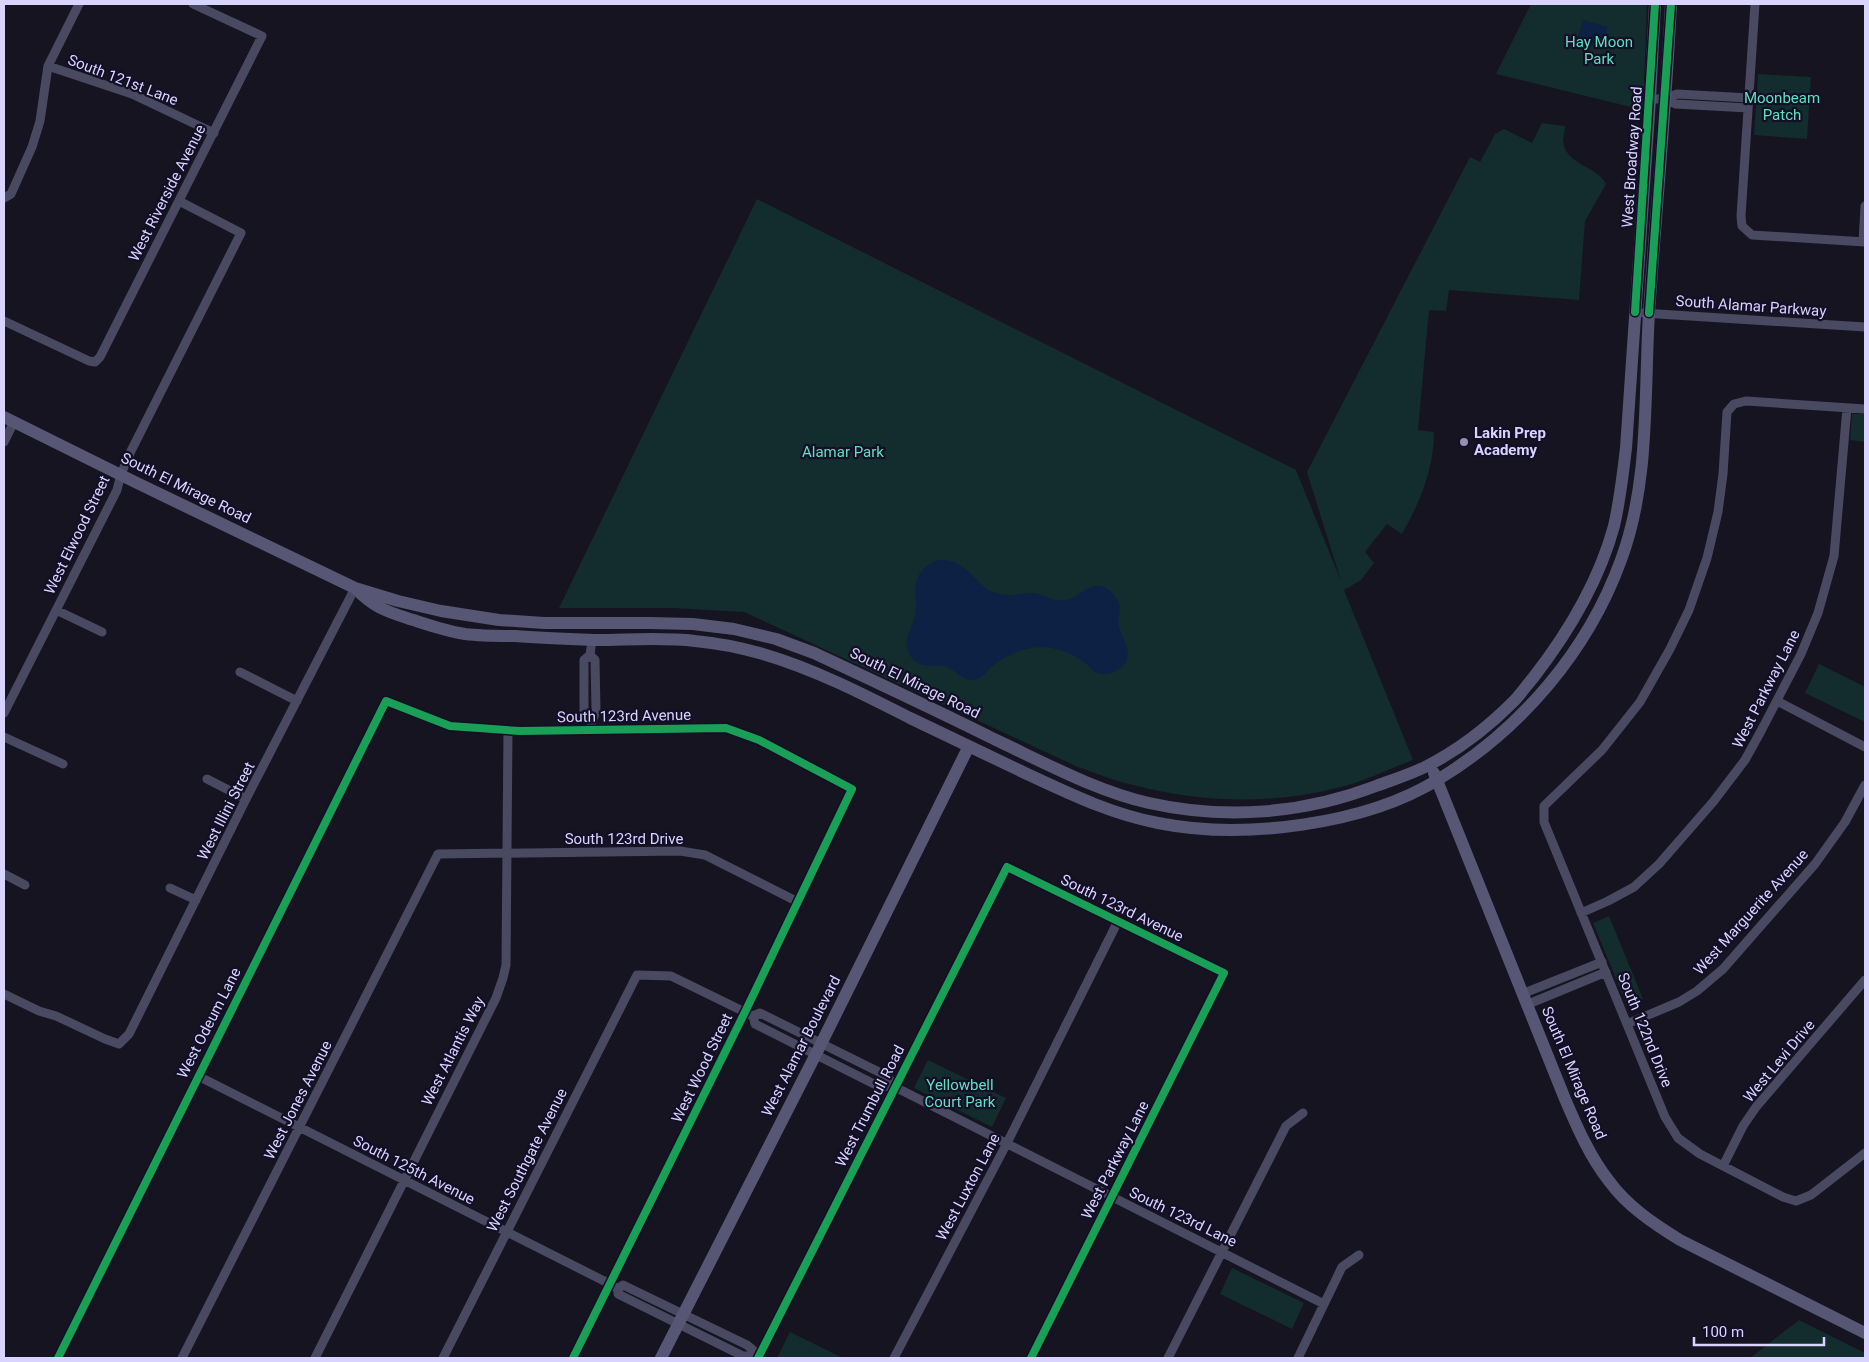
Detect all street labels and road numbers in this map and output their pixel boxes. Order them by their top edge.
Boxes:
street label: South 121st Lane [65,51,181,109]
street label: West Broadway Road [1618,86,1646,228]
street label: West Riverside Avenue [125,122,209,264]
street label: South Alamar Parkway [1675,292,1827,320]
street label: South El Mirage Road [118,449,254,527]
street label: West Elwood Street [40,473,114,597]
street label: West Parkway Lane [1728,627,1804,751]
street label: South El Mirage Road [847,644,983,722]
street label: South 123rd Avenue [557,706,691,726]
street label: West Illini Street [194,759,258,863]
street label: South 123rd Drive [565,830,683,848]
street label: West Marguerite Avenue [1690,846,1812,978]
street label: South 123rd Avenue [1058,871,1186,945]
street label: West Odeum Lane [173,965,245,1081]
street label: South 122nd Drive [1614,970,1676,1090]
street label: West Alamar Boulevard [758,973,844,1119]
street label: West Atlantis Way [418,993,488,1109]
street label: South El Mirage Road [1538,1004,1610,1142]
street label: West Wood Street [668,1010,736,1126]
street label: West Levi Drive [1739,1016,1819,1106]
street label: West Jones Avenue [260,1038,336,1162]
street label: West Trumbull Road [832,1042,908,1170]
street label: West Southgate Avenue [483,1085,571,1235]
street label: West Parkway Lane [1077,1098,1153,1222]
street label: West Luxton Lane [932,1130,1004,1244]
street label: South 125th Avenue [350,1132,478,1208]
street label: South 123rd Lane [1126,1183,1240,1251]

